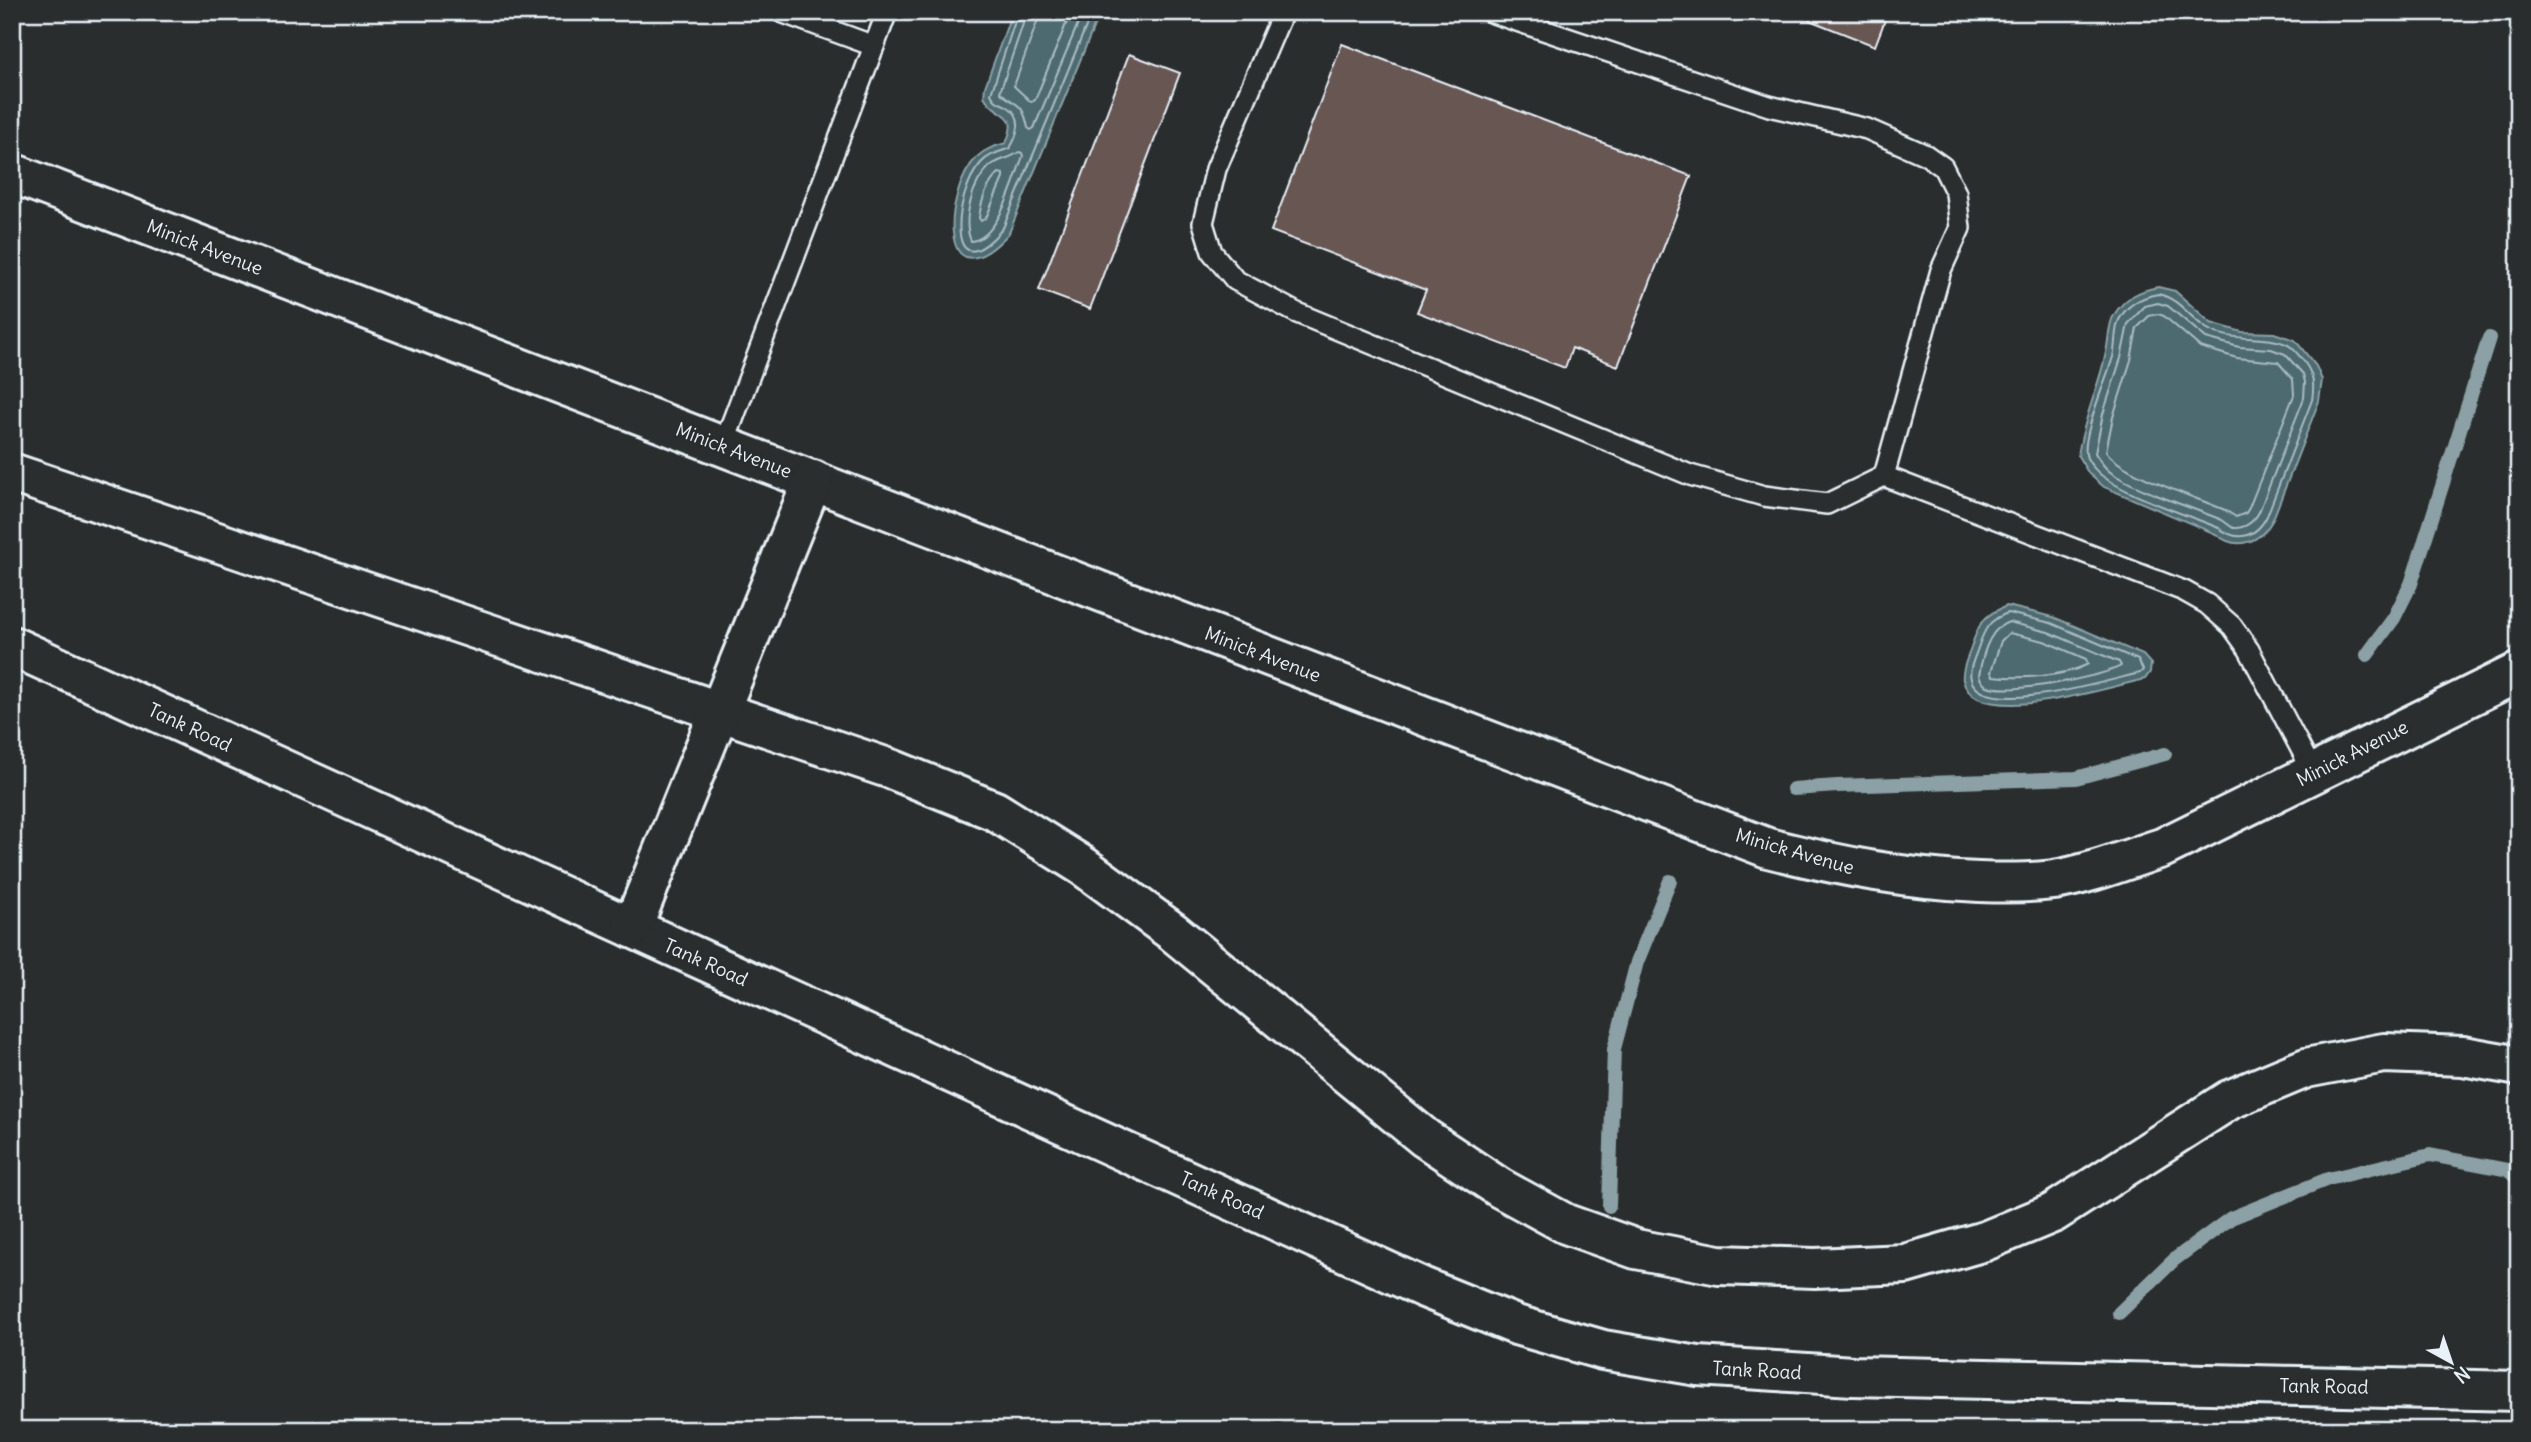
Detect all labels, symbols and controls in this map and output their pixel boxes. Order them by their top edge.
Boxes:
street label: Minick Avenue [144,214,266,280]
street label: Minick Avenue [673,417,795,483]
street label: Minick Avenue [1202,621,1324,687]
street label: Tank Road [144,697,236,757]
street label: Minick Avenue [2292,715,2412,791]
street label: Minick Avenue [1733,823,1857,879]
street label: Tank Road [660,933,752,991]
street label: Tank Road [1176,1166,1268,1224]
north arrow [2416,1326,2486,1396]
street label: Tank Road [1712,1356,1802,1384]
text: N [2449,1362,2475,1388]
street label: Tank Road [2279,1373,2369,1399]

